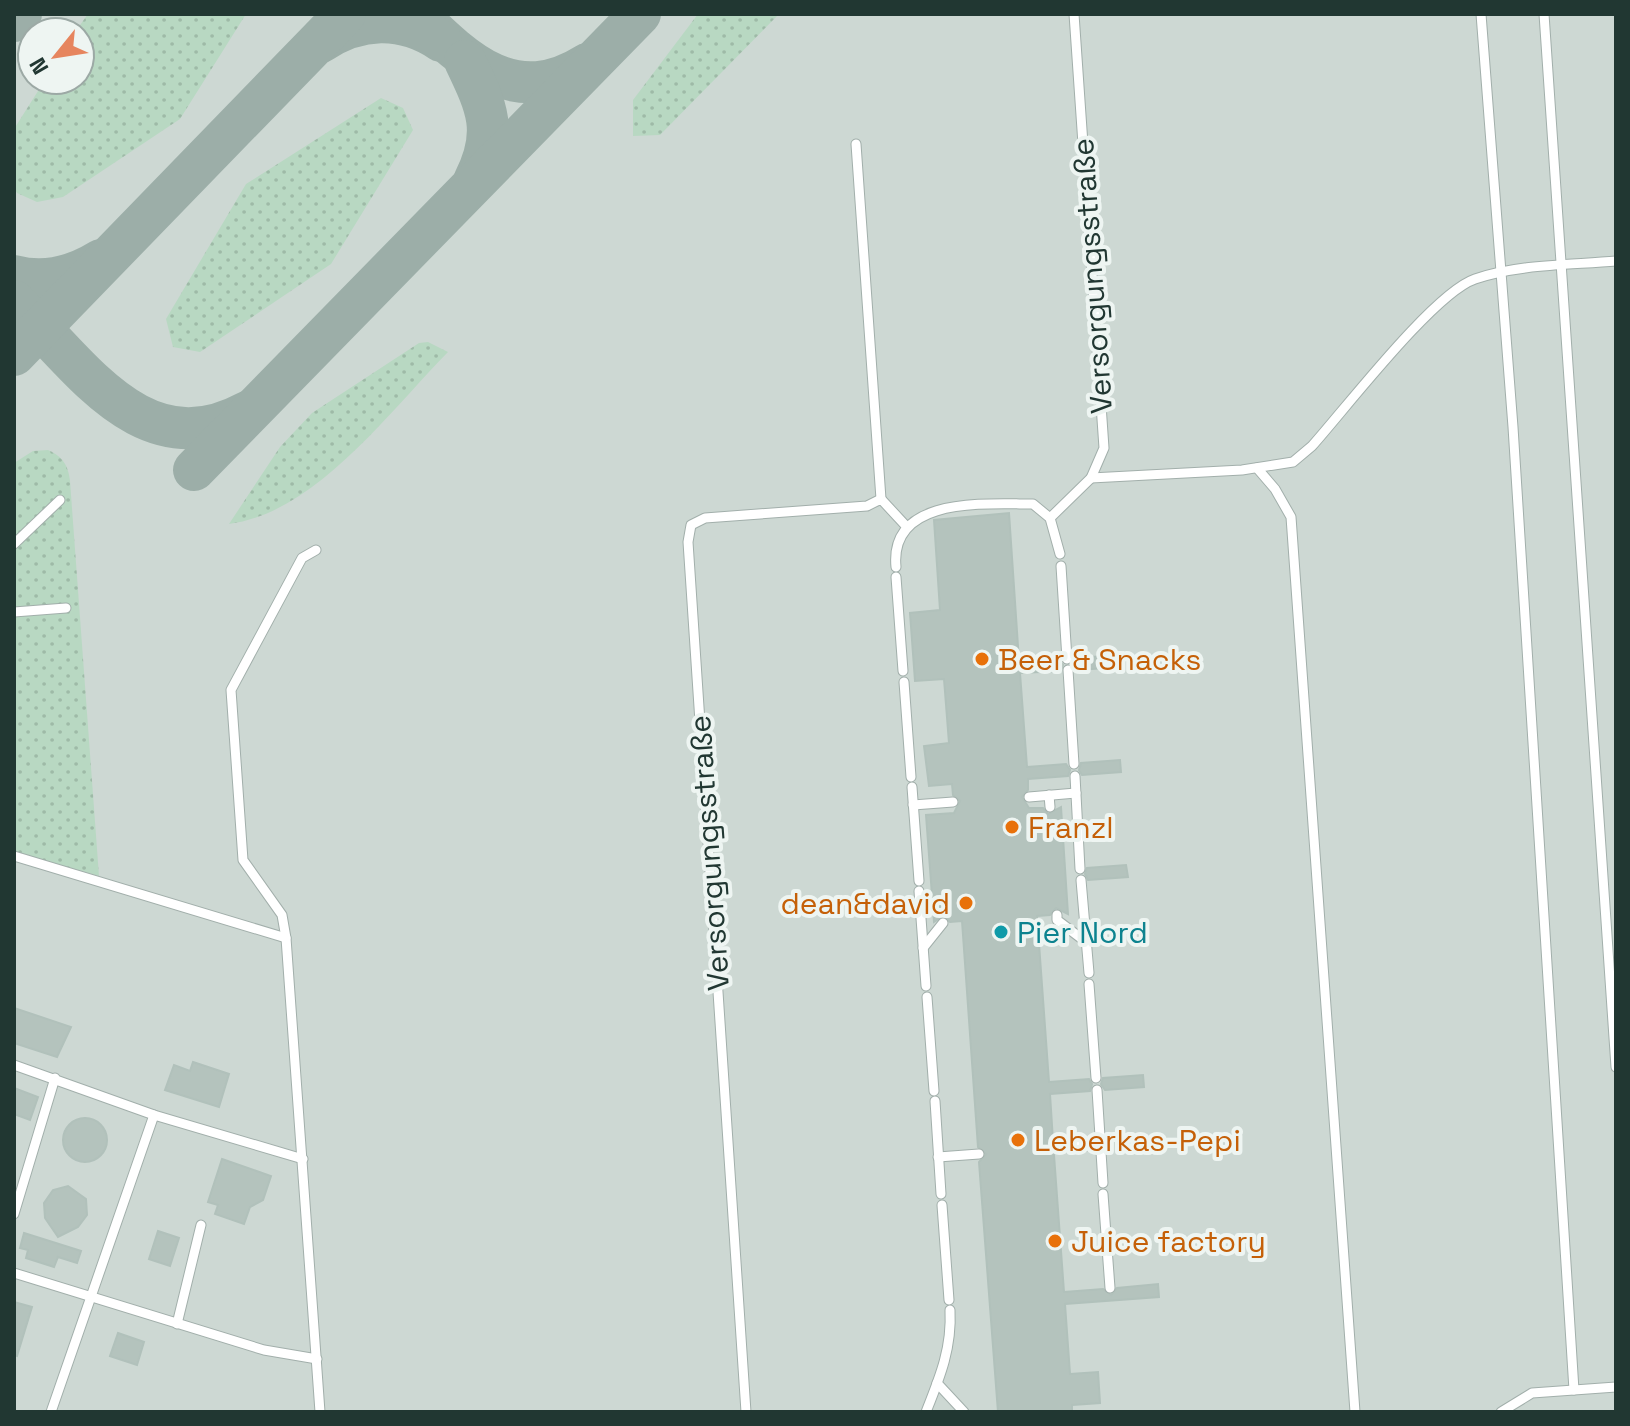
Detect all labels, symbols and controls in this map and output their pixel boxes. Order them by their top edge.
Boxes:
north arrow [16,16,96,96]
text: N [23,53,54,79]
street label: Versorgungsstraße [1063,137,1121,415]
place label: Beer & Snacks [998,640,1201,679]
marker: Beer & Snacks [973,650,991,668]
street label: Versorgungsstraße [680,714,738,992]
place label: Franzl [1028,808,1114,847]
marker: Franzl [1003,818,1021,836]
place label: dean&david [781,884,950,923]
marker: dean&david [957,894,975,912]
place label: Pier Nord [1017,913,1148,952]
marker: Pier Nord [992,923,1010,941]
place label: Leberkas-Pepi [1034,1121,1241,1160]
marker: Leberkas-Pepi [1009,1131,1027,1149]
place label: Juice factory [1071,1222,1266,1261]
marker: Juice factory [1046,1232,1064,1250]

